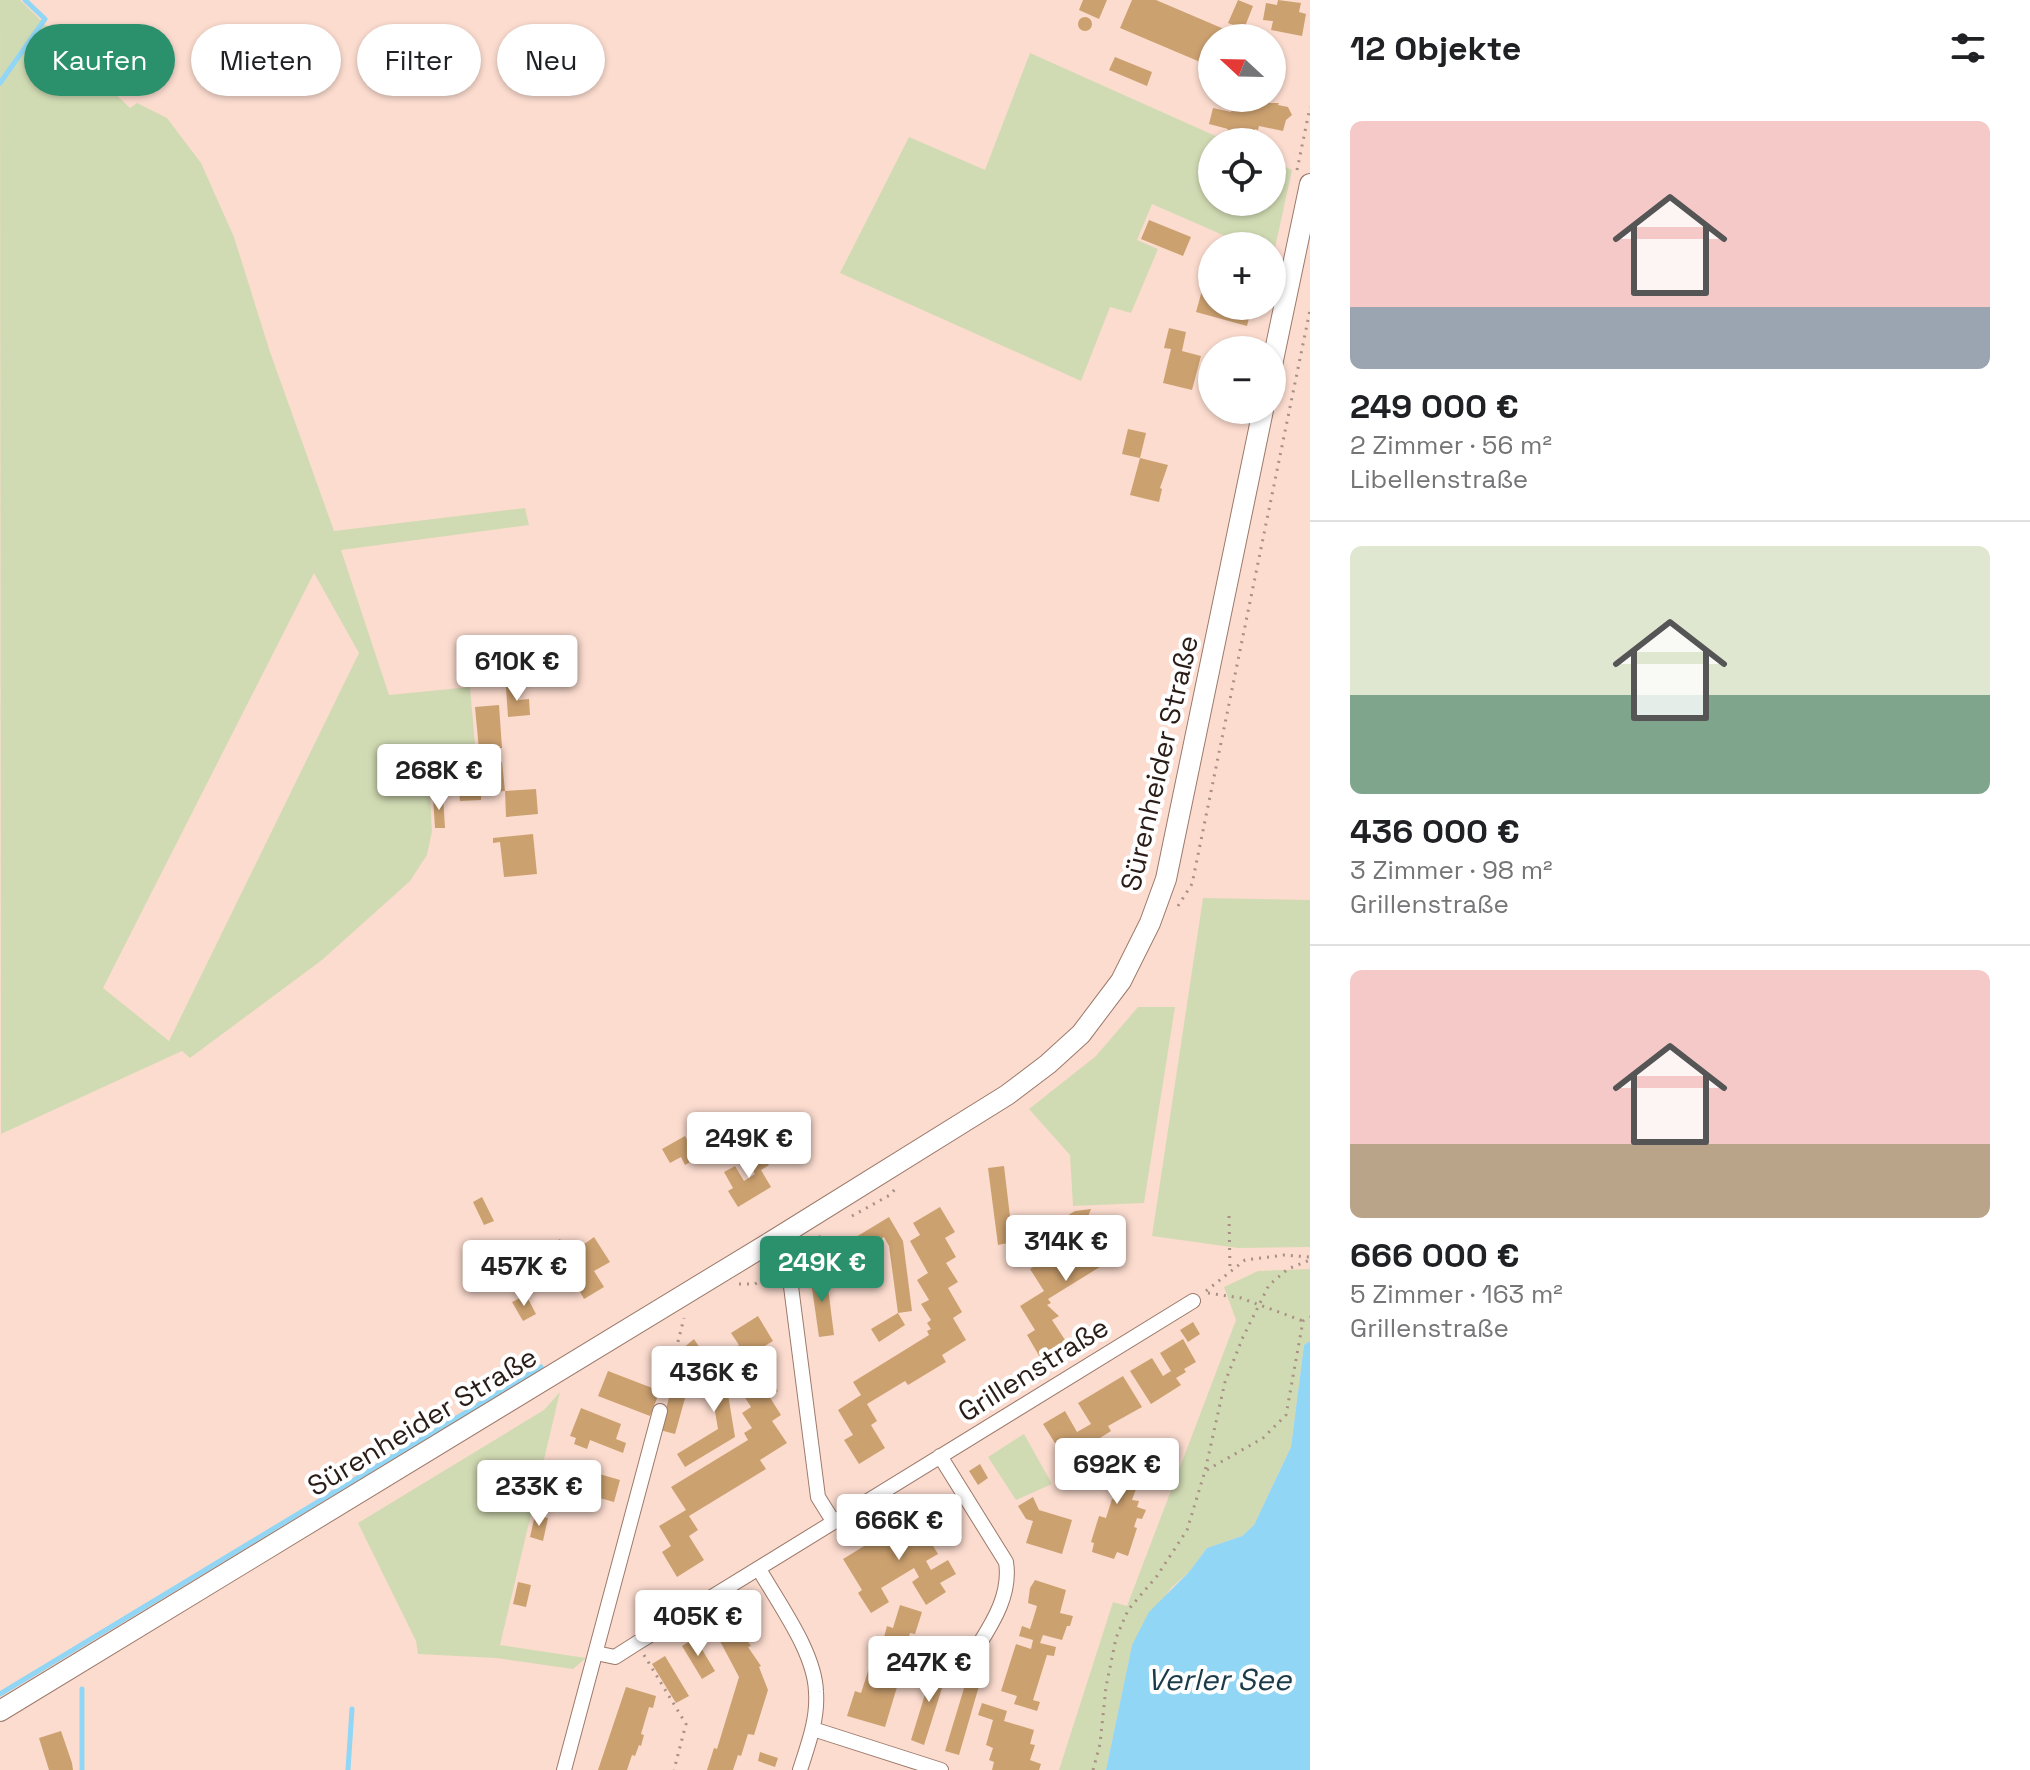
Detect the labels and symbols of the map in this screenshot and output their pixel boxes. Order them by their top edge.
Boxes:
north arrow [1198,24,1286,112]
street label: Sürenheider Straße [1112,632,1206,894]
pin: 610K € [452,635,582,703]
pin: 268K € [374,744,504,812]
pin: 249K € [684,1112,814,1180]
pin: 314K € [1001,1215,1131,1283]
pin: 249K € [757,1236,887,1304]
pin: 457K € [459,1240,589,1308]
street label: Grillenstraße [951,1308,1115,1430]
street label: Sürenheider Straße [301,1338,543,1504]
pin: 436K € [649,1346,779,1414]
pin: 692K € [1052,1438,1182,1506]
pin: 233K € [474,1460,604,1528]
pin: 666K € [834,1494,964,1562]
pin: 405K € [633,1590,763,1658]
pin: 247K € [864,1636,994,1704]
water label: Verler See [1147,1660,1293,1699]

